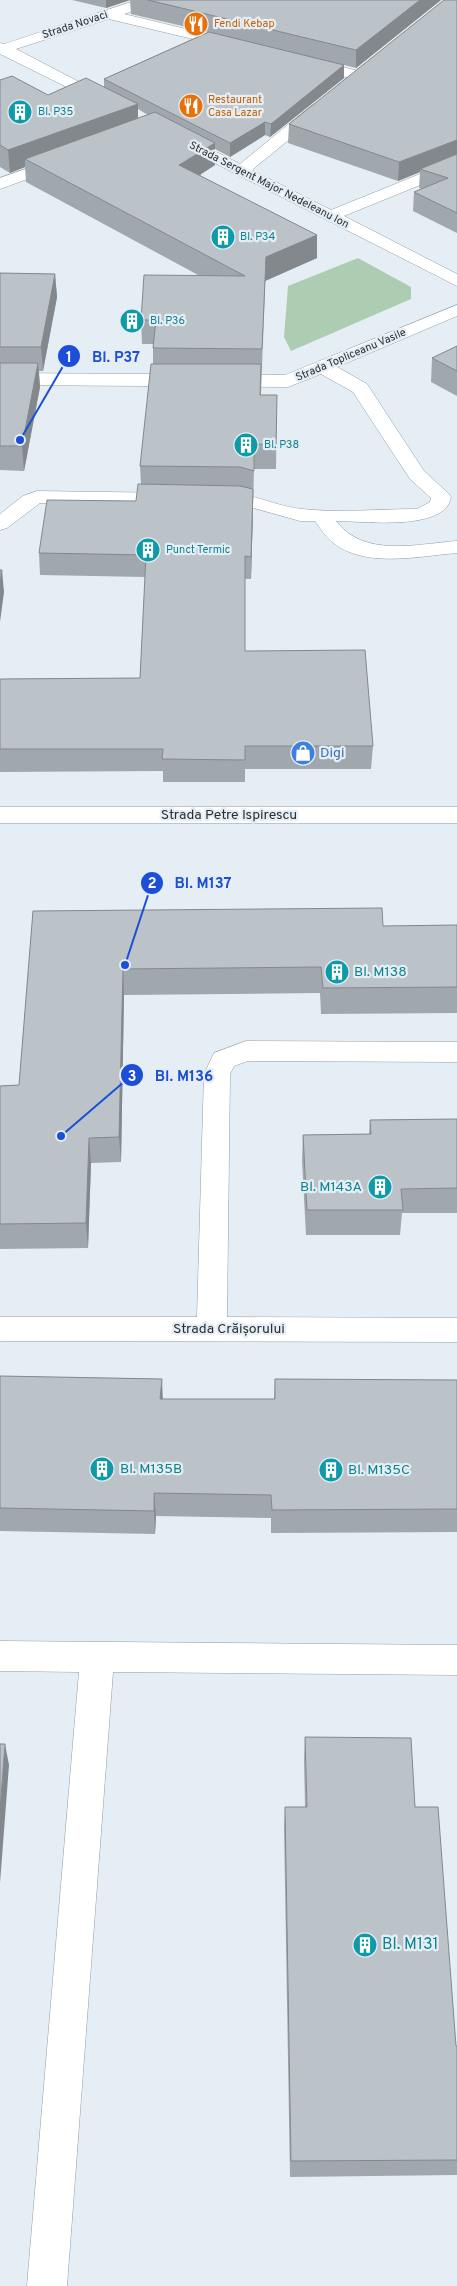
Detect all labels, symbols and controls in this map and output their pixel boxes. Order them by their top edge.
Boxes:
street label: Strada Novaci [40,8,110,42]
restaurant icon: Fendi Kebap [183,11,209,37]
place label: Fendi Kebap [214,17,275,31]
restaurant icon: Restaurant Casa Lazar [178,93,204,119]
place label: Restaurant Casa Lazar [208,93,263,120]
building icon: Bl. P35 [7,99,33,125]
place label: Bl. P35 [38,105,73,119]
street label: Strada Sergent Major Nedeleanu Ion [187,138,351,232]
building icon: Bl. P34 [210,224,236,250]
place label: Bl. P34 [240,230,275,244]
building icon: Bl. P36 [119,308,145,334]
place label: Bl. P36 [150,314,185,328]
street label: Strada Topliceanu Vasile [294,325,408,385]
callout: Bl. P37 [56,341,150,371]
text: 1 [66,349,72,368]
text: Bl. P37 [92,349,140,368]
building icon: Bl. P38 [233,432,259,458]
place label: Bl. P38 [264,438,299,452]
building icon: Punct Termic [135,537,161,563]
place label: Punct Termic [166,543,230,557]
shop icon: Digi [290,740,316,766]
place label: Digi [320,745,345,762]
street label: Strada Petre Ispirescu [161,807,297,824]
callout: Bl. M137 [139,868,241,898]
text: 2 [147,875,157,894]
text: Bl. M137 [174,875,232,894]
building icon: Bl. M138 [324,959,350,985]
place label: Bl. M138 [354,964,407,981]
callout: Bl. M136 [120,1060,223,1090]
text: 3 [128,1068,137,1087]
text: Bl. M136 [155,1068,213,1087]
building icon: Bl. M143A [367,1174,393,1200]
place label: Bl. M143A [300,1179,362,1196]
street label: Strada Crăișorului [173,1321,285,1338]
building icon: Bl. M135B [89,1456,115,1482]
building icon: Bl. M135C [318,1457,344,1483]
place label: Bl. M135B [120,1461,182,1478]
place label: Bl. M135C [348,1462,410,1479]
building icon: Bl. M131 [352,1932,378,1958]
place label: Bl. M131 [382,1935,438,1955]

